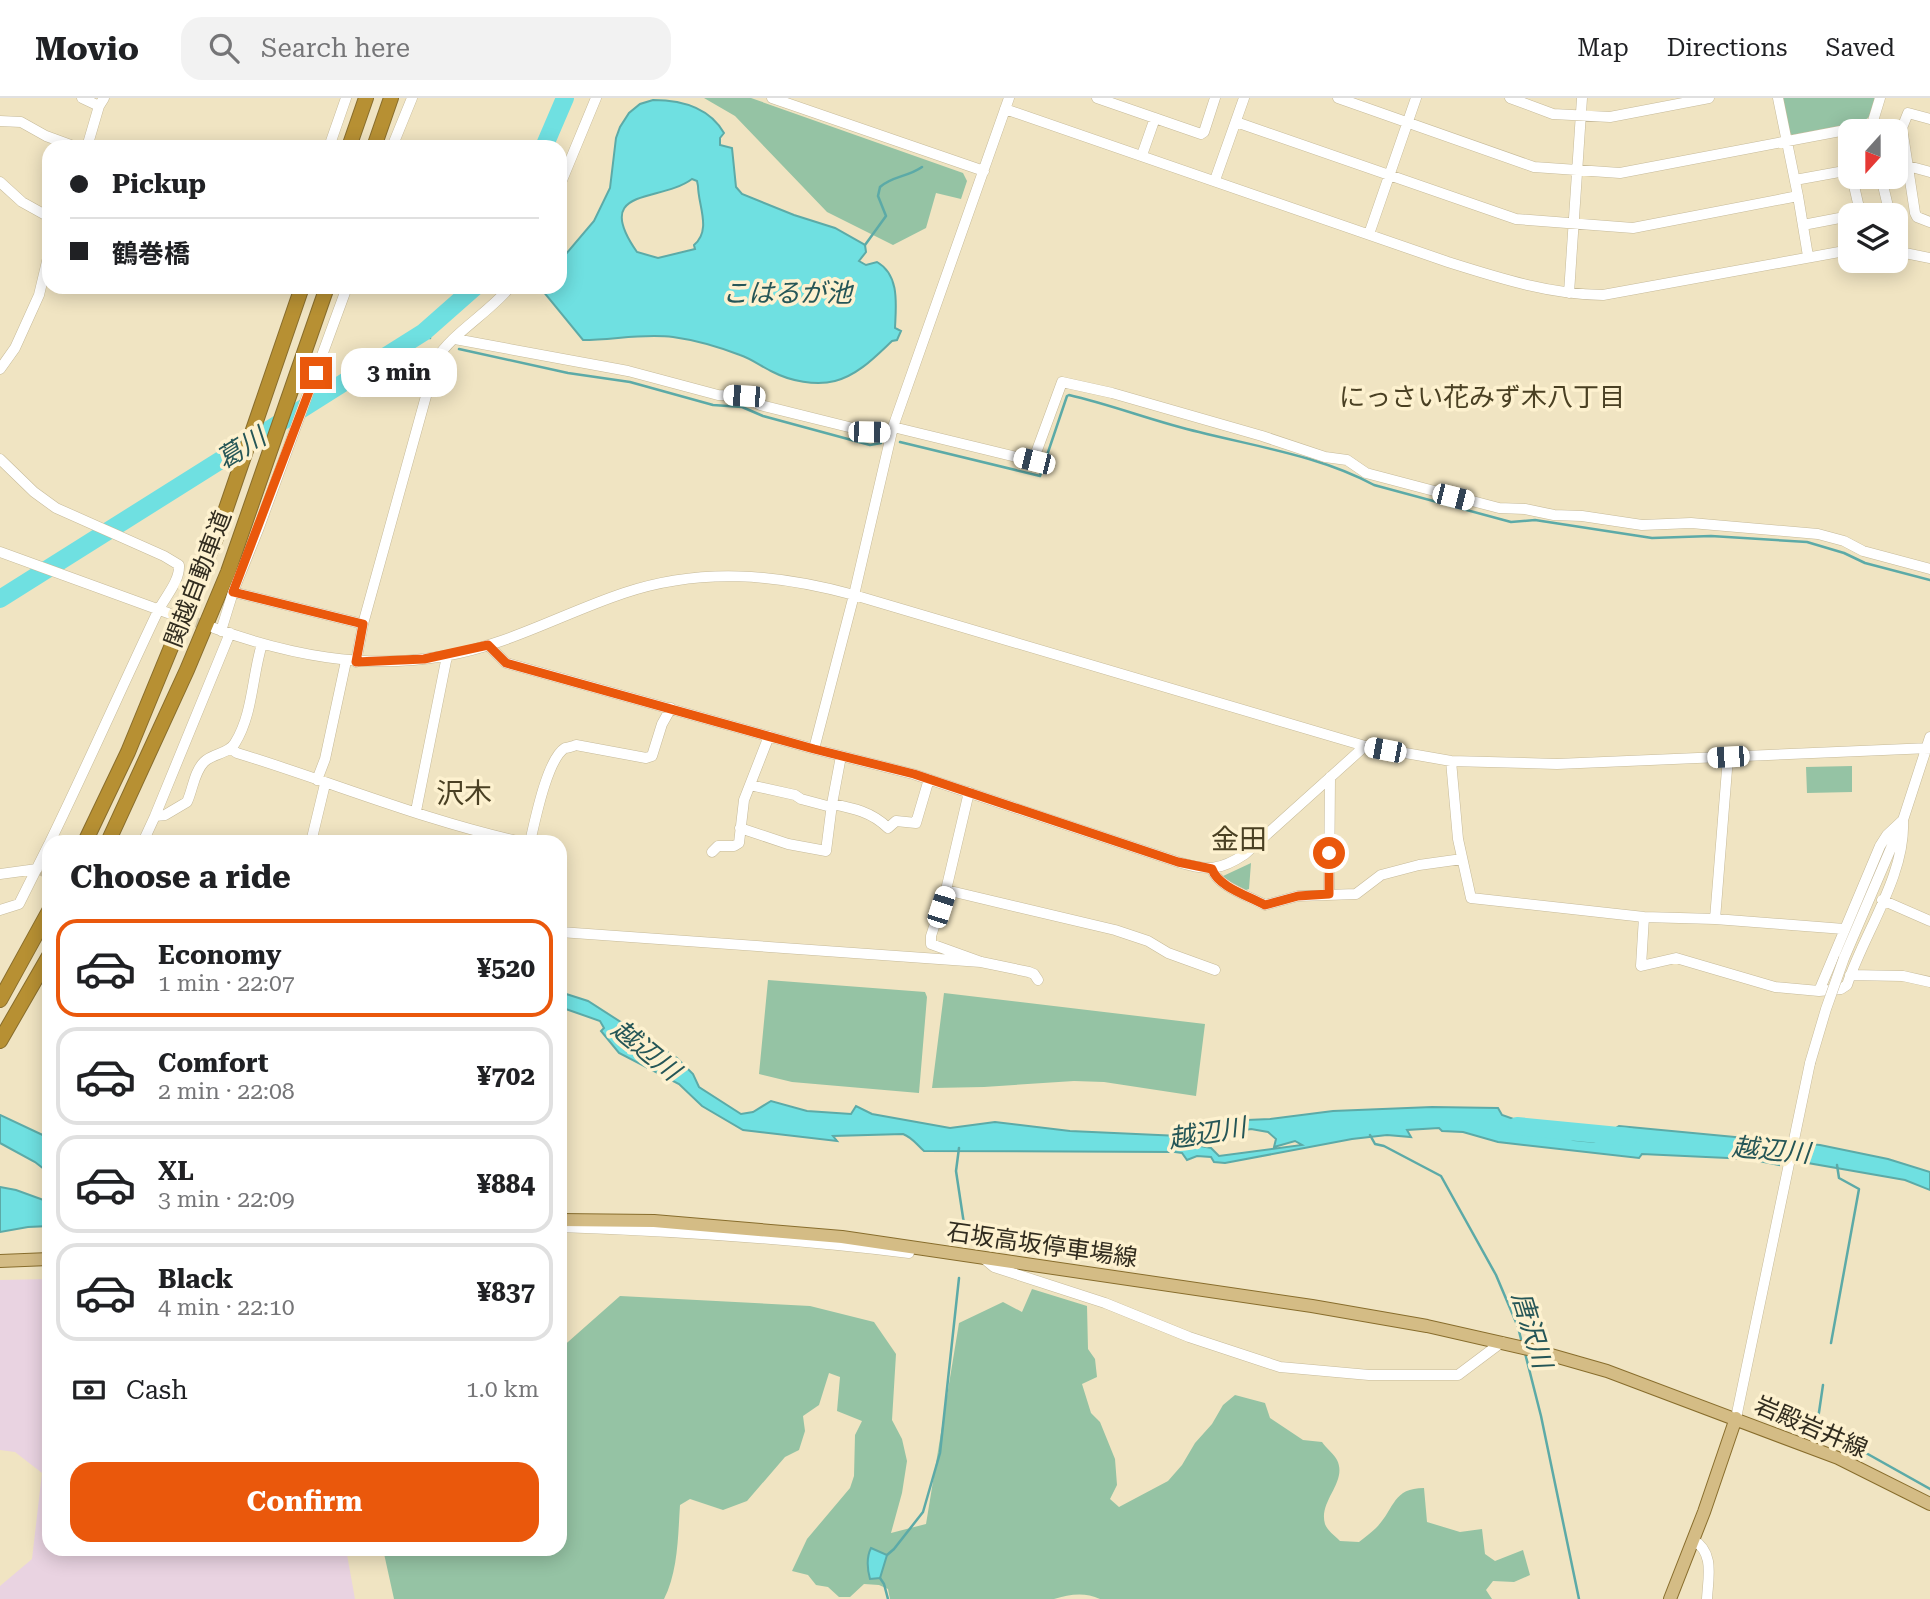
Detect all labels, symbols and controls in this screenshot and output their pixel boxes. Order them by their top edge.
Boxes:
search box [181,17,671,80]
text: Movio [35,29,139,68]
icon: search [205,29,243,67]
text: Search here [261,33,410,63]
text: Map [1577,34,1629,62]
text: Directions [1667,34,1787,62]
text: Saved [1825,34,1895,62]
north arrow [1838,119,1908,189]
map controls [1838,119,1908,273]
text: Pickup [112,169,206,199]
button: layers [1838,203,1908,273]
text: 鶴巻橋 [112,239,190,269]
water label: こはるが池 [722,278,855,308]
callout: 3 min [340,348,456,398]
route end [300,357,332,389]
text: 3 min [367,359,431,386]
district label: にっさい花みず木八丁目 [1339,382,1625,412]
car [723,384,766,408]
water label: 葛川 [211,420,274,475]
car [848,421,891,443]
car [1012,446,1057,476]
car [1431,482,1476,512]
street label: 関越自動車道 [159,507,237,651]
car [1363,736,1408,764]
car [1707,745,1750,769]
district label: 沢木 [436,777,492,810]
district label: 金田 [1211,823,1267,856]
route start [1313,837,1345,869]
text: Choose a ride [70,858,291,896]
car [925,884,958,930]
icon: car [74,937,137,1000]
text: Economy [158,940,281,970]
text: ¥520 [477,953,535,983]
text: 1 min · 22:07 [158,970,295,997]
water label: 越辺川 [606,1014,688,1088]
icon: car [74,1045,137,1108]
text: Comfort [158,1048,268,1078]
text: ¥702 [477,1061,535,1091]
text: 2 min · 22:08 [158,1078,295,1105]
water label: 越辺川 [1166,1112,1251,1154]
water label: 越辺川 [1731,1132,1814,1169]
icon: car [74,1153,137,1216]
text: XL [158,1156,194,1186]
text: ¥884 [477,1169,535,1199]
text: 3 min · 22:09 [158,1186,295,1213]
street label: 石坂高坂停車場線 [945,1218,1139,1272]
icon: car [74,1261,137,1324]
text: Black [158,1264,233,1294]
text: ¥837 [477,1277,535,1307]
water label: 唐沢川 [1506,1288,1559,1375]
text: 4 min · 22:10 [158,1294,295,1321]
icon: cash [70,1371,108,1409]
text: Cash [126,1375,188,1405]
text: 1.0 km [466,1376,539,1403]
street label: 岩殿岩井線 [1750,1391,1872,1463]
button: Confirm [70,1462,539,1542]

